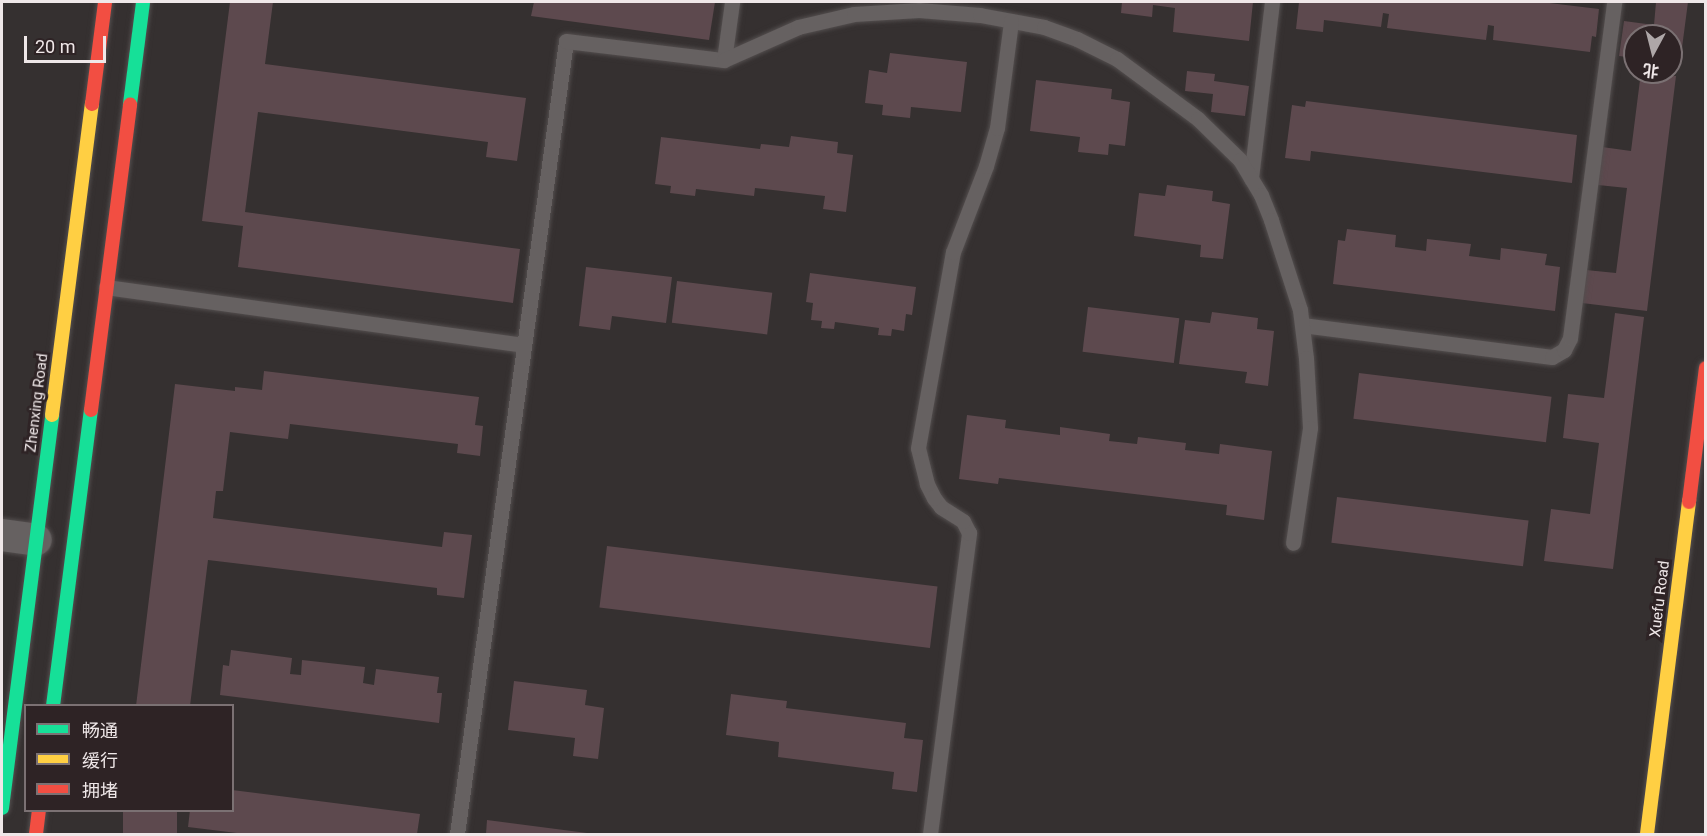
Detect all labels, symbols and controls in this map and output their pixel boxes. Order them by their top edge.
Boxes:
scale bar [27,24,110,62]
north arrow [1623,24,1683,84]
text: 20 m [35,36,75,57]
text: 北 [1642,60,1660,81]
street label: Zhenxing Road [22,353,52,453]
street label: Xuefu Road [1646,560,1674,638]
legend [24,704,234,812]
text: 畅通 [82,720,118,741]
text: 缓行 [82,750,118,771]
text: 拥堵 [82,780,118,801]

